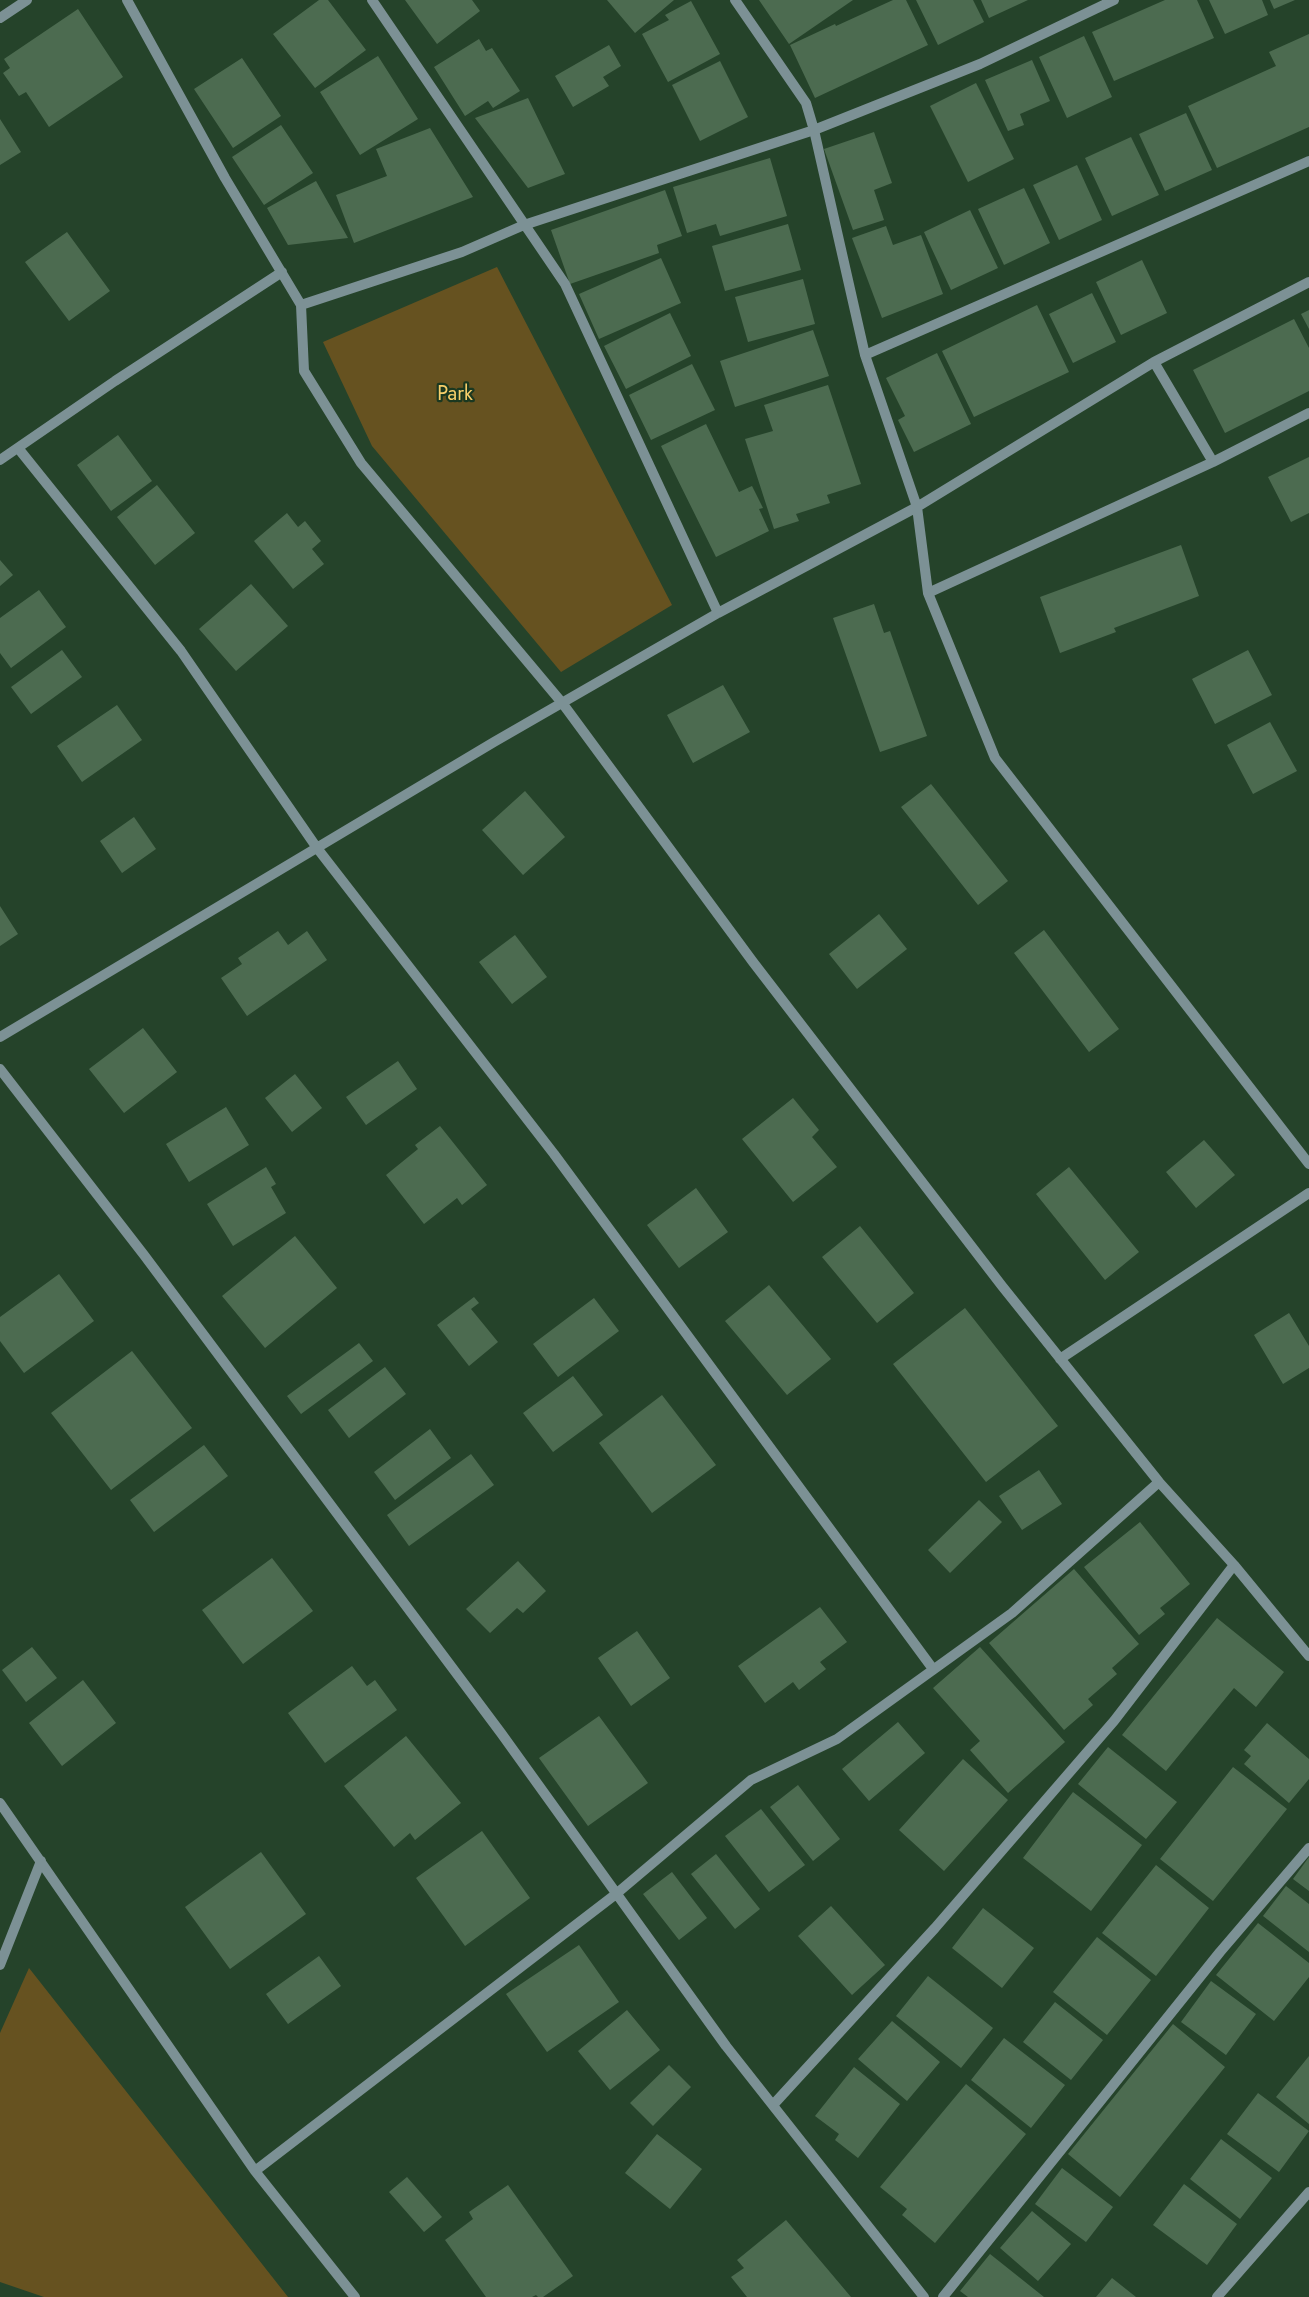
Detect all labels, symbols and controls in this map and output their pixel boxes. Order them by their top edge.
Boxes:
park label: Park [437,383,473,407]

